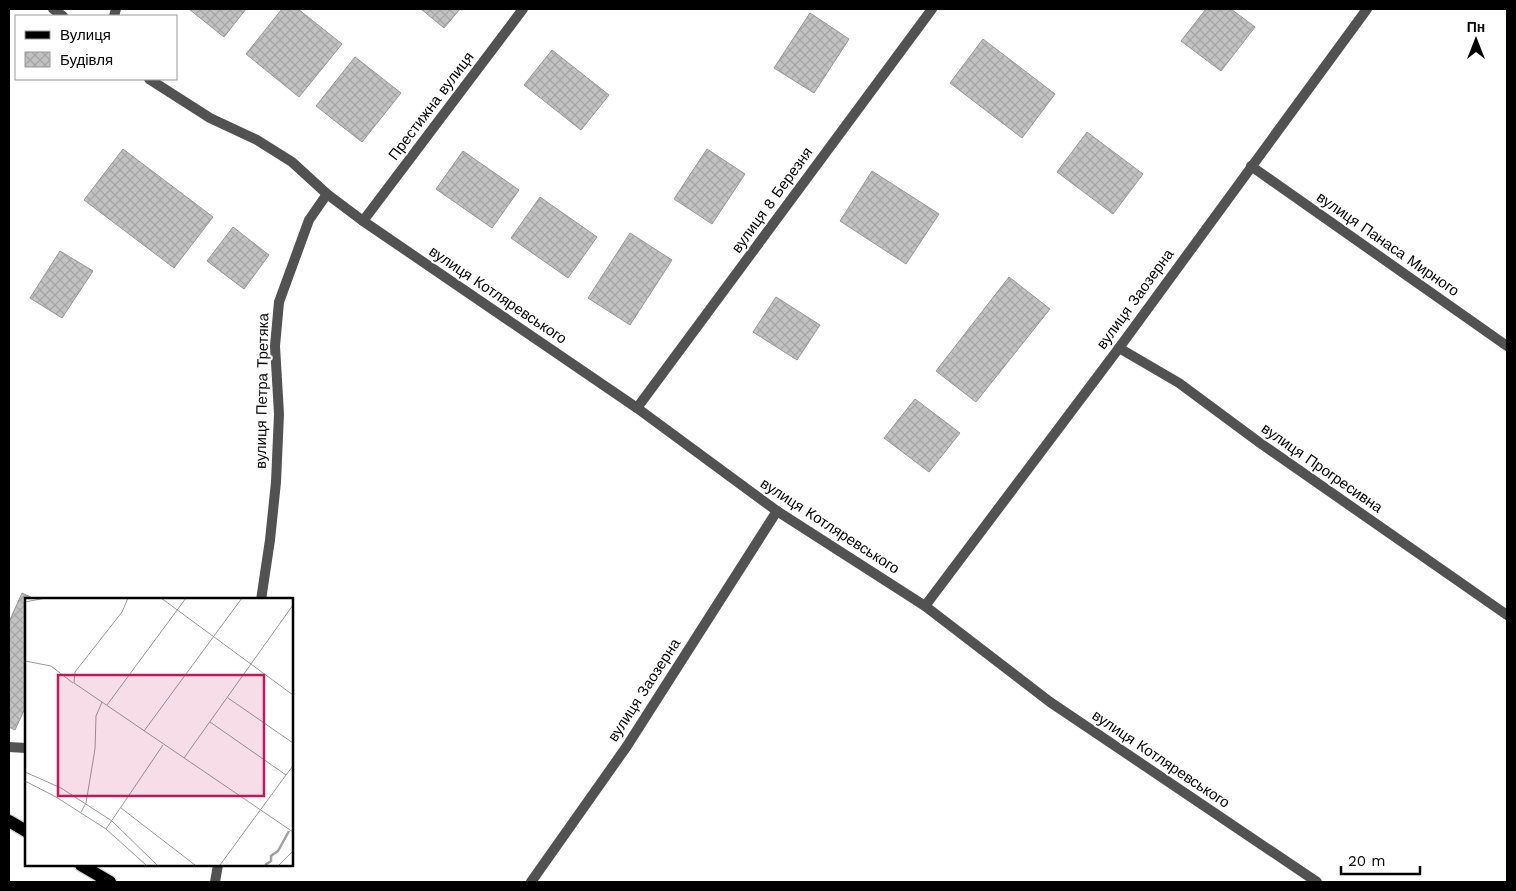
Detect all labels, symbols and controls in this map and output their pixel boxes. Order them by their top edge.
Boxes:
legend [15,15,178,80]
north arrow [1451,15,1501,65]
text: Пн [1467,19,1485,35]
text: Вулиця [60,26,111,44]
street label: Престижна вулиця [384,48,478,164]
text: Будівля [60,51,113,69]
street label: вулиця 8 Березня [728,144,816,256]
street label: вулиця Панаса Мирного [1313,188,1463,300]
street label: вулиця Котляревського [426,242,570,348]
street label: вулиця Заозерна [1093,245,1178,353]
street label: вулиця Петра Третяка [252,312,272,469]
street label: вулиця Прогресивна [1258,419,1387,517]
street label: вулиця Котляревського [757,474,903,578]
inset map [25,598,292,866]
street label: вулиця Заозерна [604,634,684,745]
street label: вулиця Котляревського [1089,706,1233,812]
scale bar [1341,844,1420,876]
text: 20 m [1348,852,1386,870]

